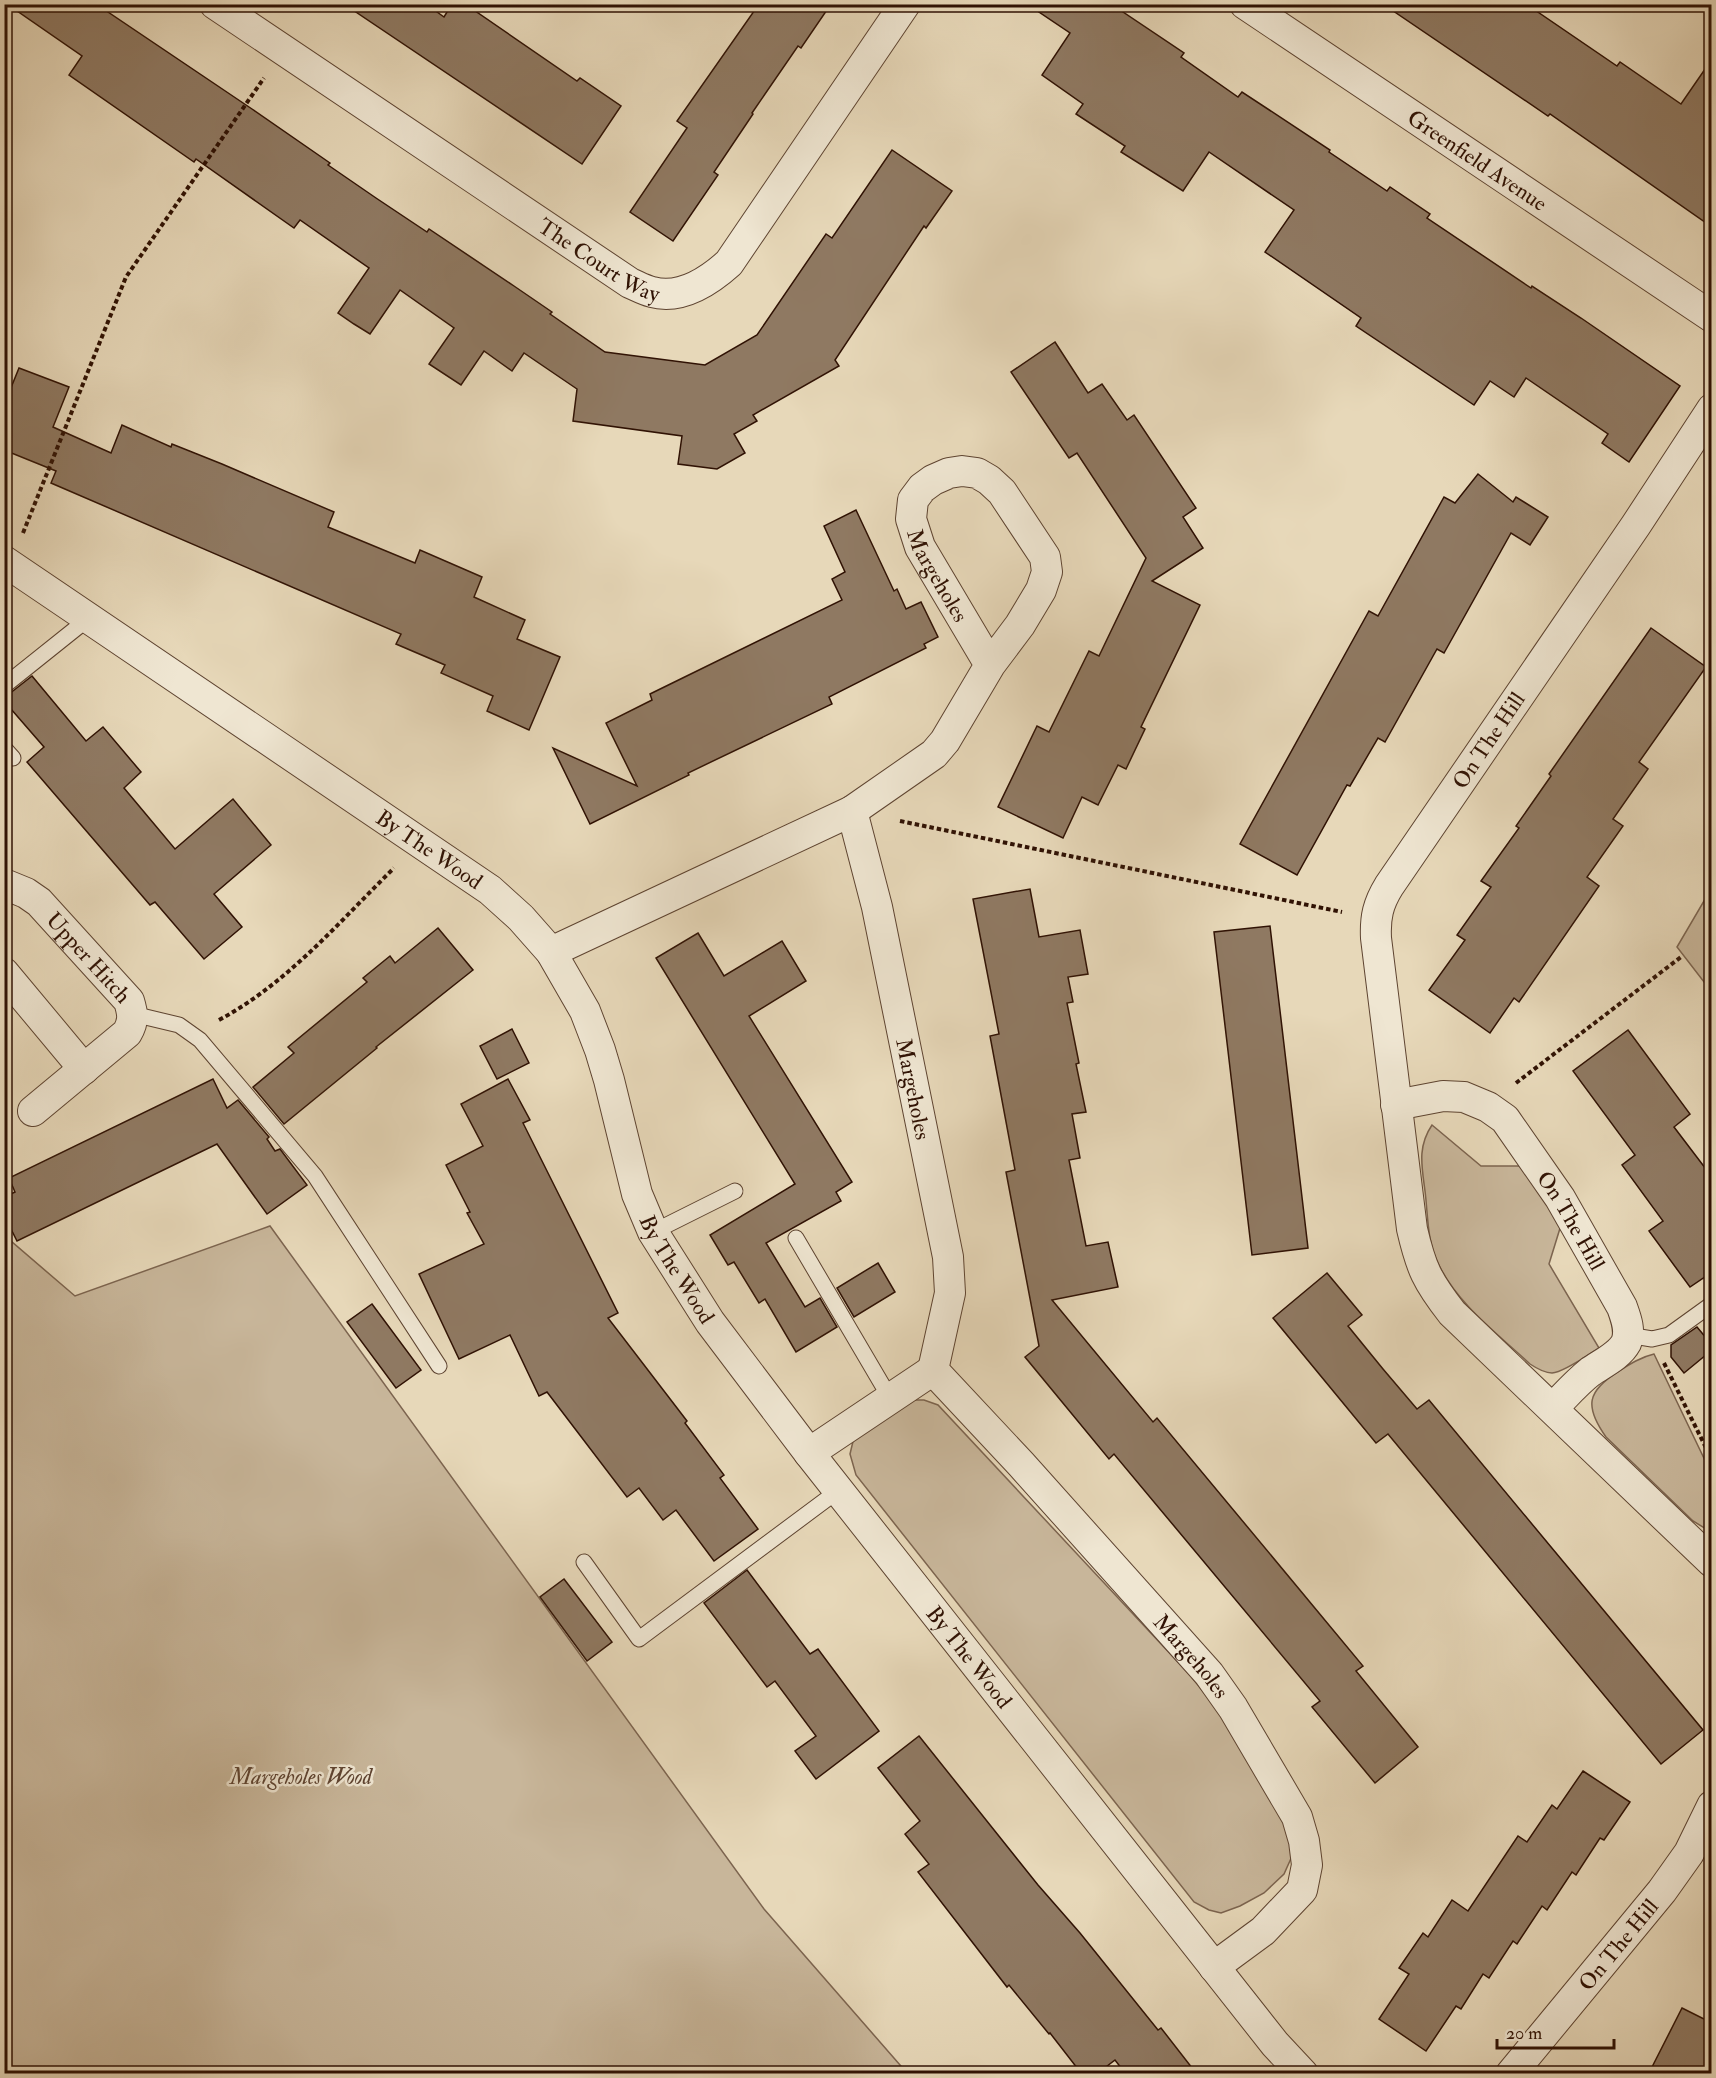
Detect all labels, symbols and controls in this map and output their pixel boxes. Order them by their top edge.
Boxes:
street label: Greenfield Avenue [1402,104,1552,218]
street label: The Court Way [532,212,662,308]
street label: Margeholes [900,526,974,627]
street label: On The Hill [1446,687,1532,794]
street label: By The Wood [370,804,488,896]
street label: Upper Hitch [40,906,137,1009]
street label: Margeholes [889,1036,937,1142]
street label: On The Hill [1530,1166,1611,1276]
street label: By The Wood [632,1211,721,1329]
street label: By The Wood [920,1600,1018,1714]
street label: Margeholes [1147,1609,1235,1704]
park label: Margeholes Wood [228,1763,374,1791]
street label: On The Hill [1573,1893,1665,1997]
scale bar [1497,2012,1614,2050]
text: 20 m [1506,2022,1542,2045]

